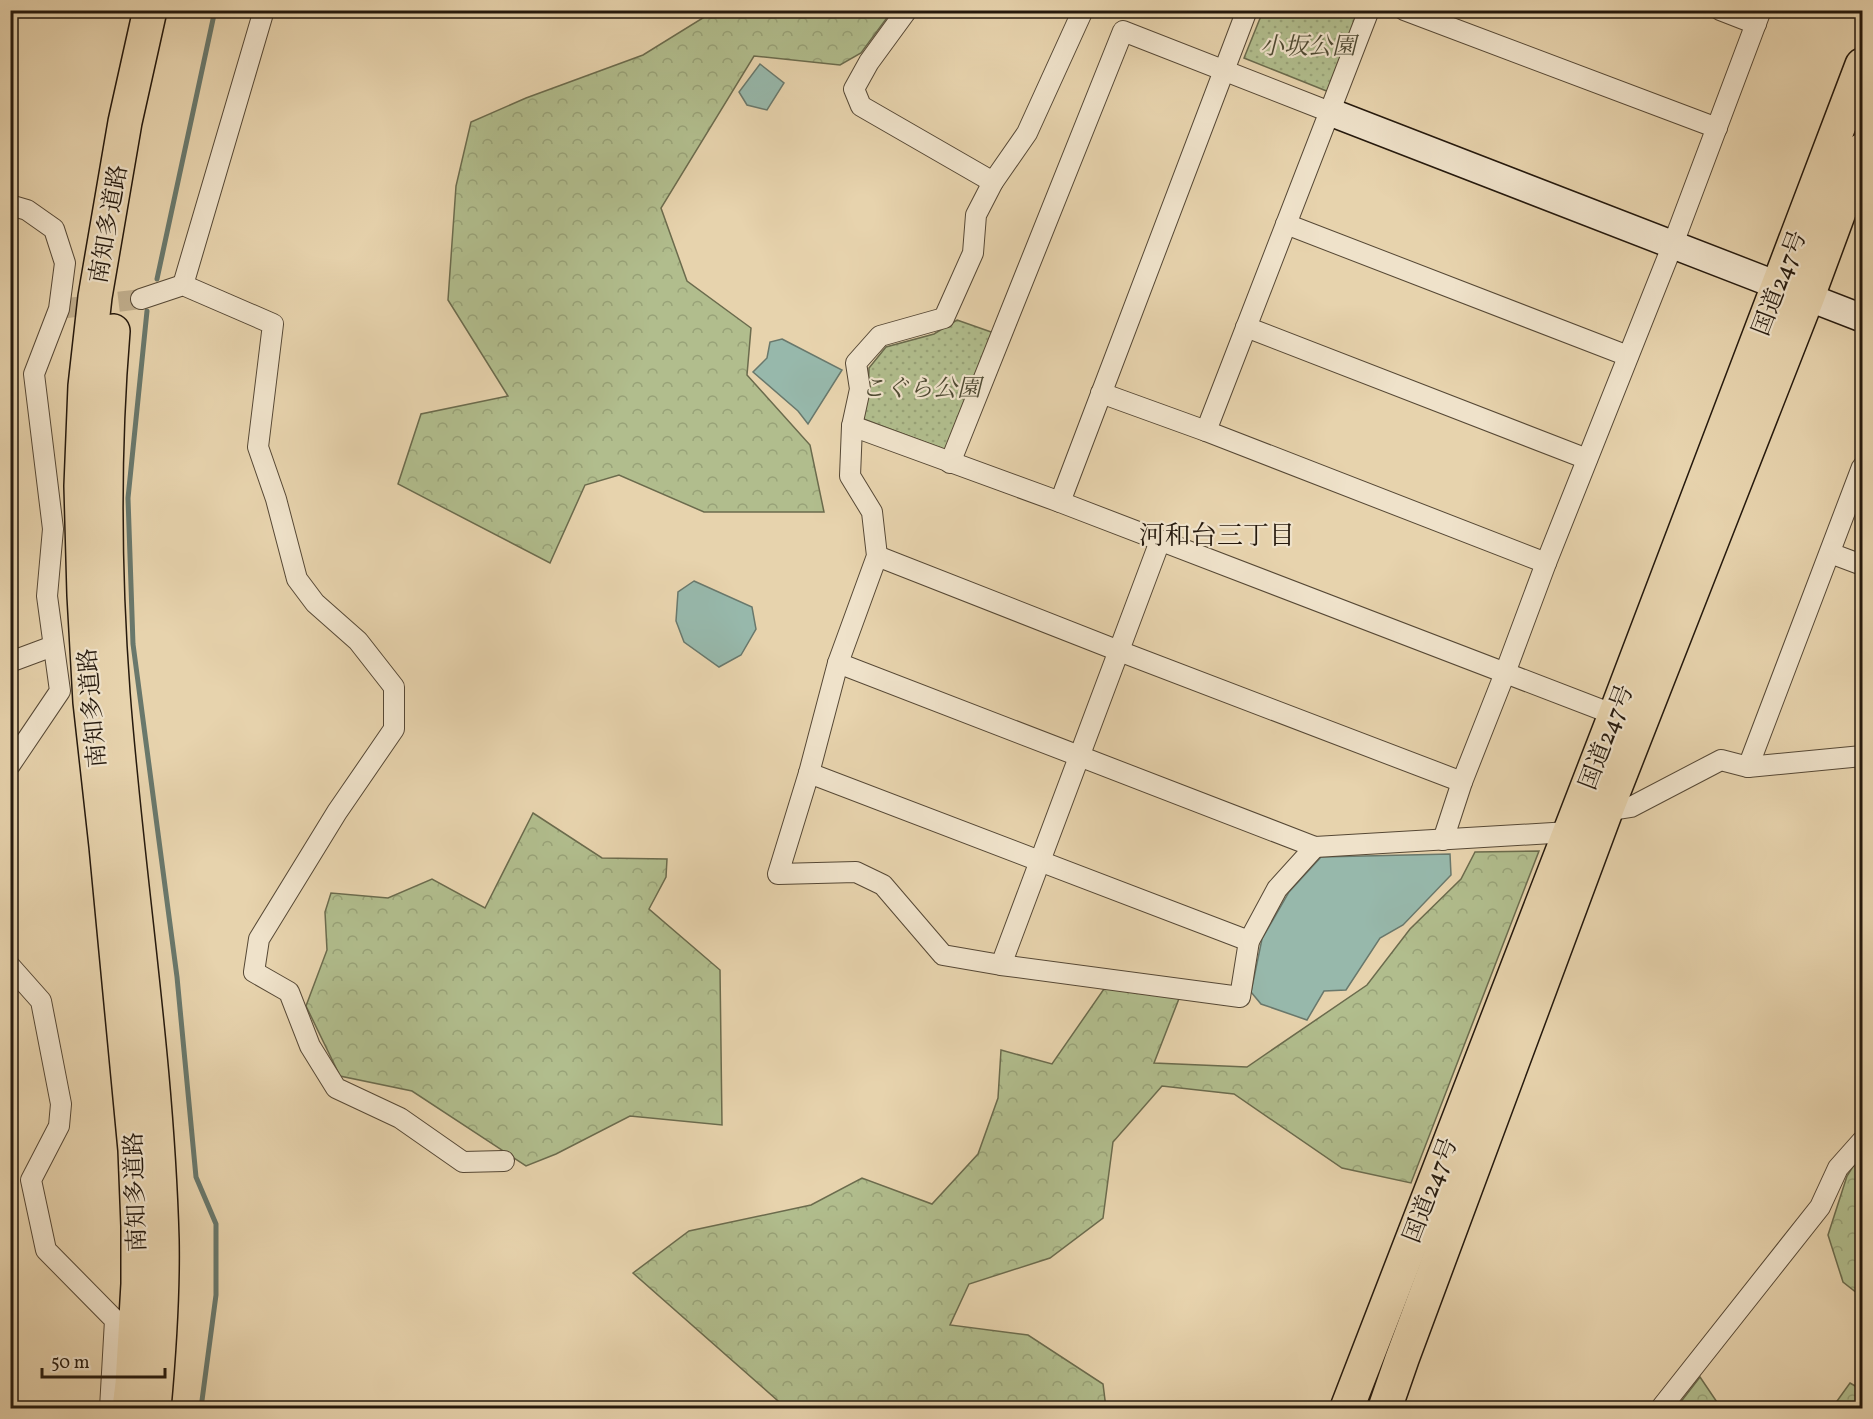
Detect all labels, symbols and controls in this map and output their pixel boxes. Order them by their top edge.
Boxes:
park label: 小坂公園 [1260,31,1360,65]
street label: 南知多道路 [83,162,137,286]
street label: 国道247号 [1745,226,1816,341]
park label: こぐら公園 [861,373,985,407]
district label: 河和台三丁目 [1139,519,1295,555]
street label: 南知多道路 [72,647,116,769]
street label: 国道247号 [1572,680,1643,795]
street label: 南知多道路 [118,1131,156,1252]
street label: 国道247号 [1396,1133,1467,1248]
scale bar [42,1341,165,1379]
text: 50 m [51,1351,90,1376]

